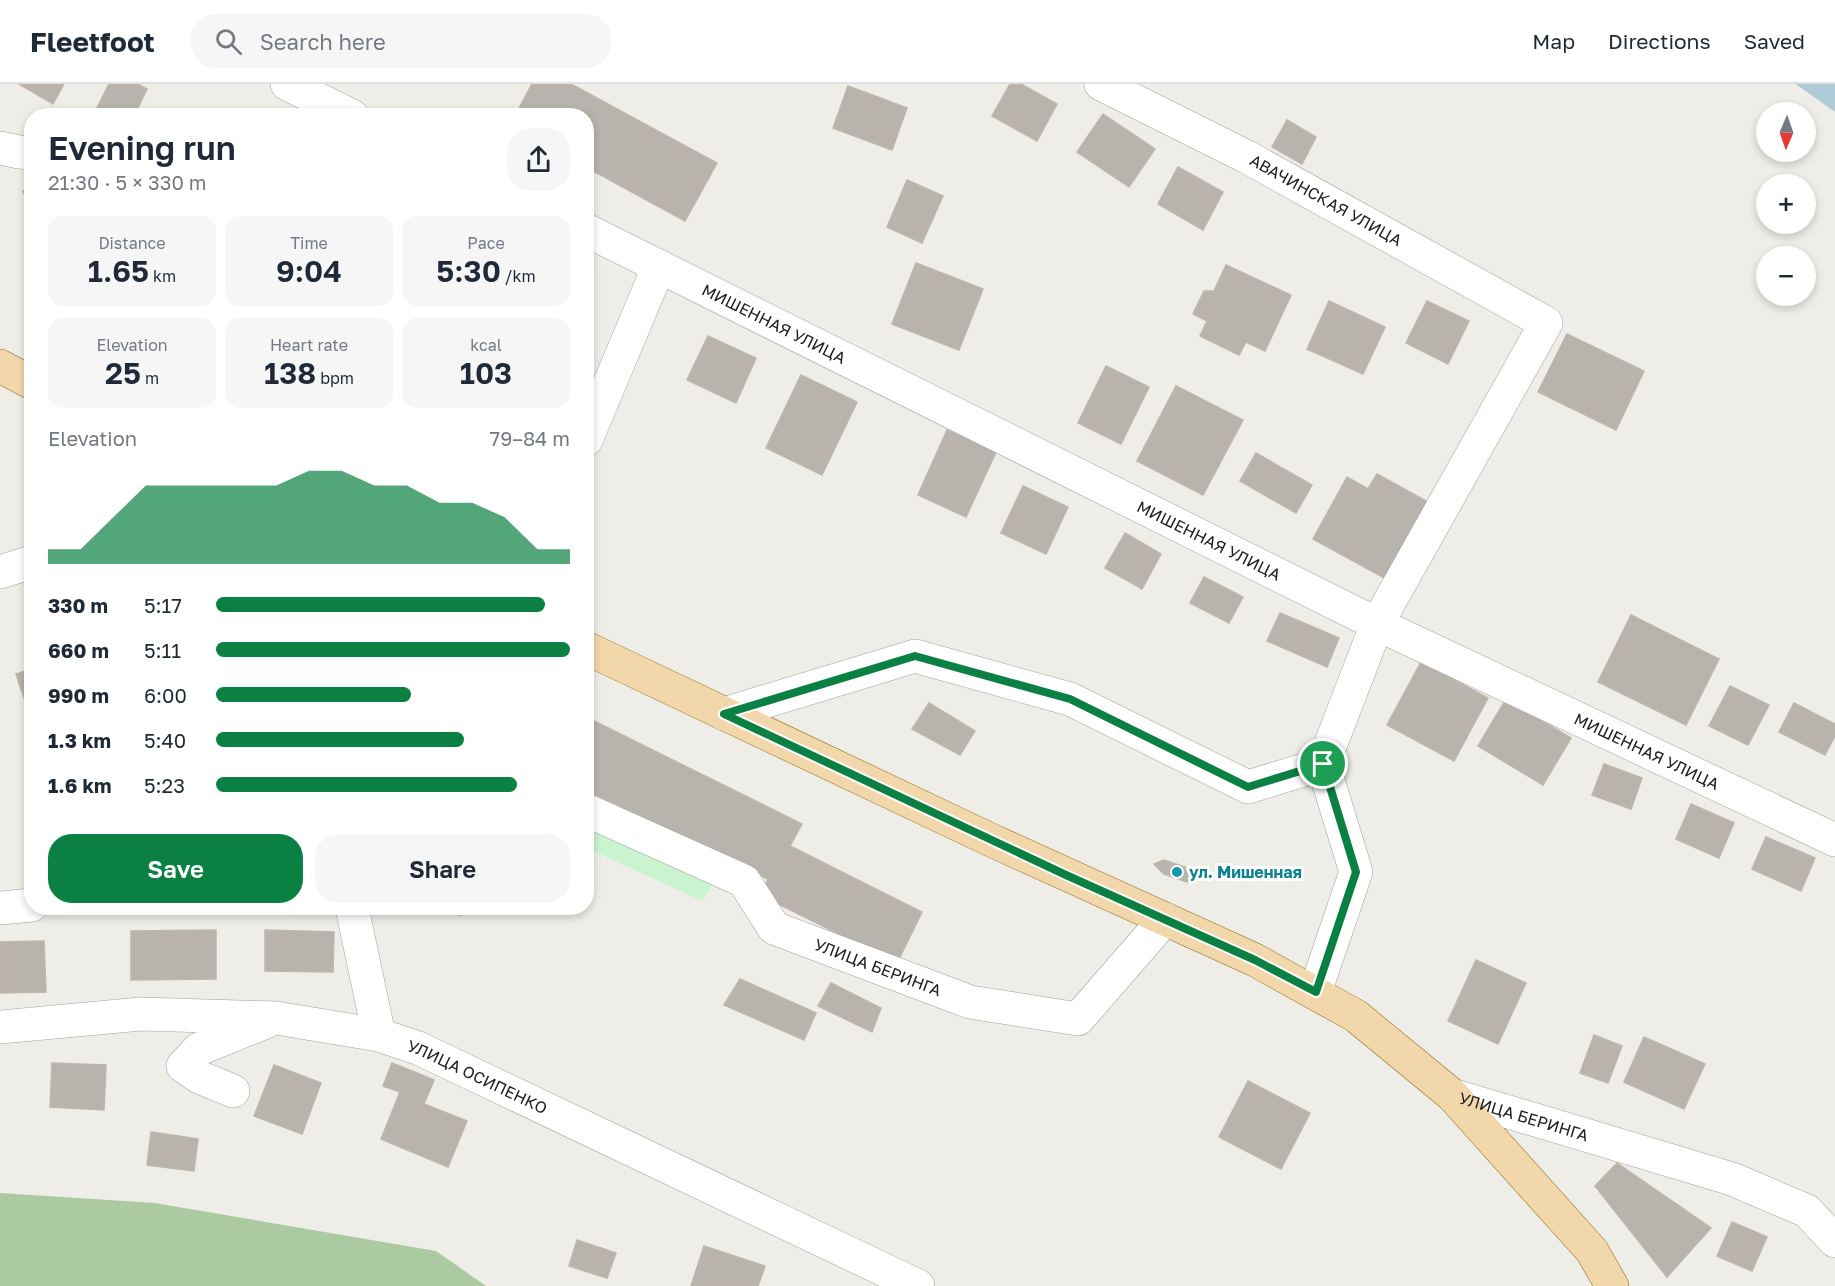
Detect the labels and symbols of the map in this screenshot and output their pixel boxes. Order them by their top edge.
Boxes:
north arrow [1756,102,1816,162]
street label: АВАЧИНСКАЯ УЛИЦА [1246,150,1406,250]
street label: МИШЕННАЯ УЛИЦА [699,279,849,368]
street label: МИШЕННАЯ УЛИЦА [1134,496,1284,585]
street label: МИШЕННАЯ УЛИЦА [1571,708,1723,794]
pin [1297,738,1348,789]
place label: ул. Мишенная [1189,862,1302,882]
marker: ул. Мишенная [1170,865,1184,879]
street label: УЛИЦА БЕРИНГА [812,934,944,1000]
street label: УЛИЦА ОСИПЕНКО [405,1035,551,1118]
street label: УЛИЦА БЕРИНГА [1457,1088,1591,1145]

